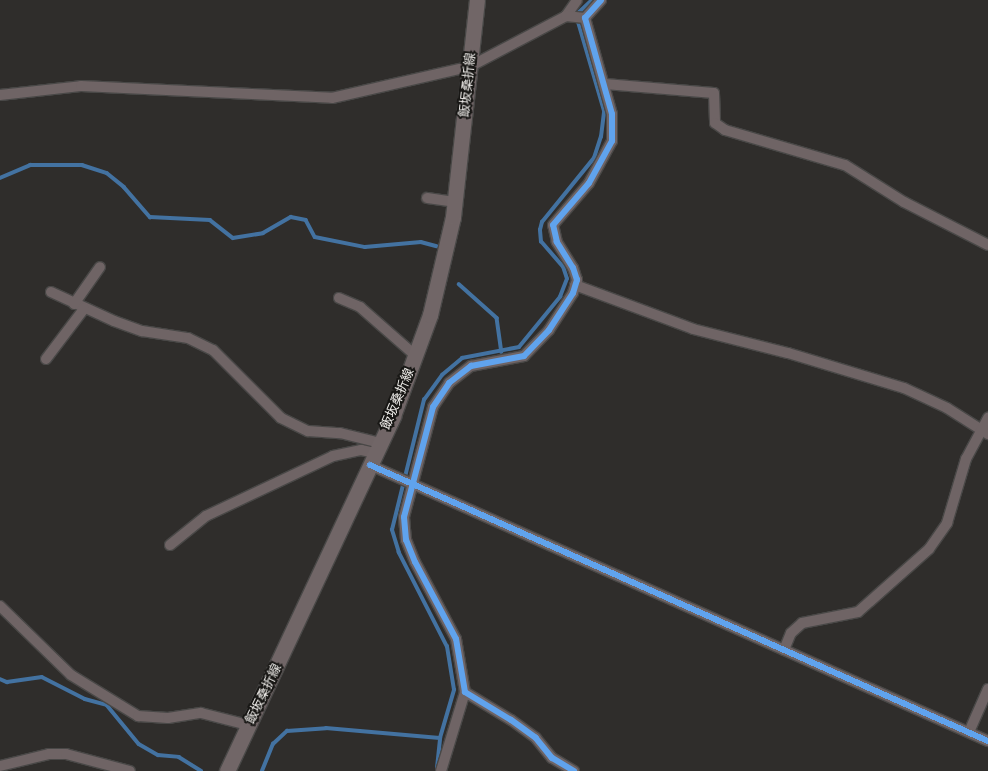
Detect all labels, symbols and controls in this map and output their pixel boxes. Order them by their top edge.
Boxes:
street label: 飯坂桑折線 [457,52,479,118]
street label: 飯坂桑折線 [378,366,418,432]
street label: 飯坂桑折線 [243,661,285,727]

